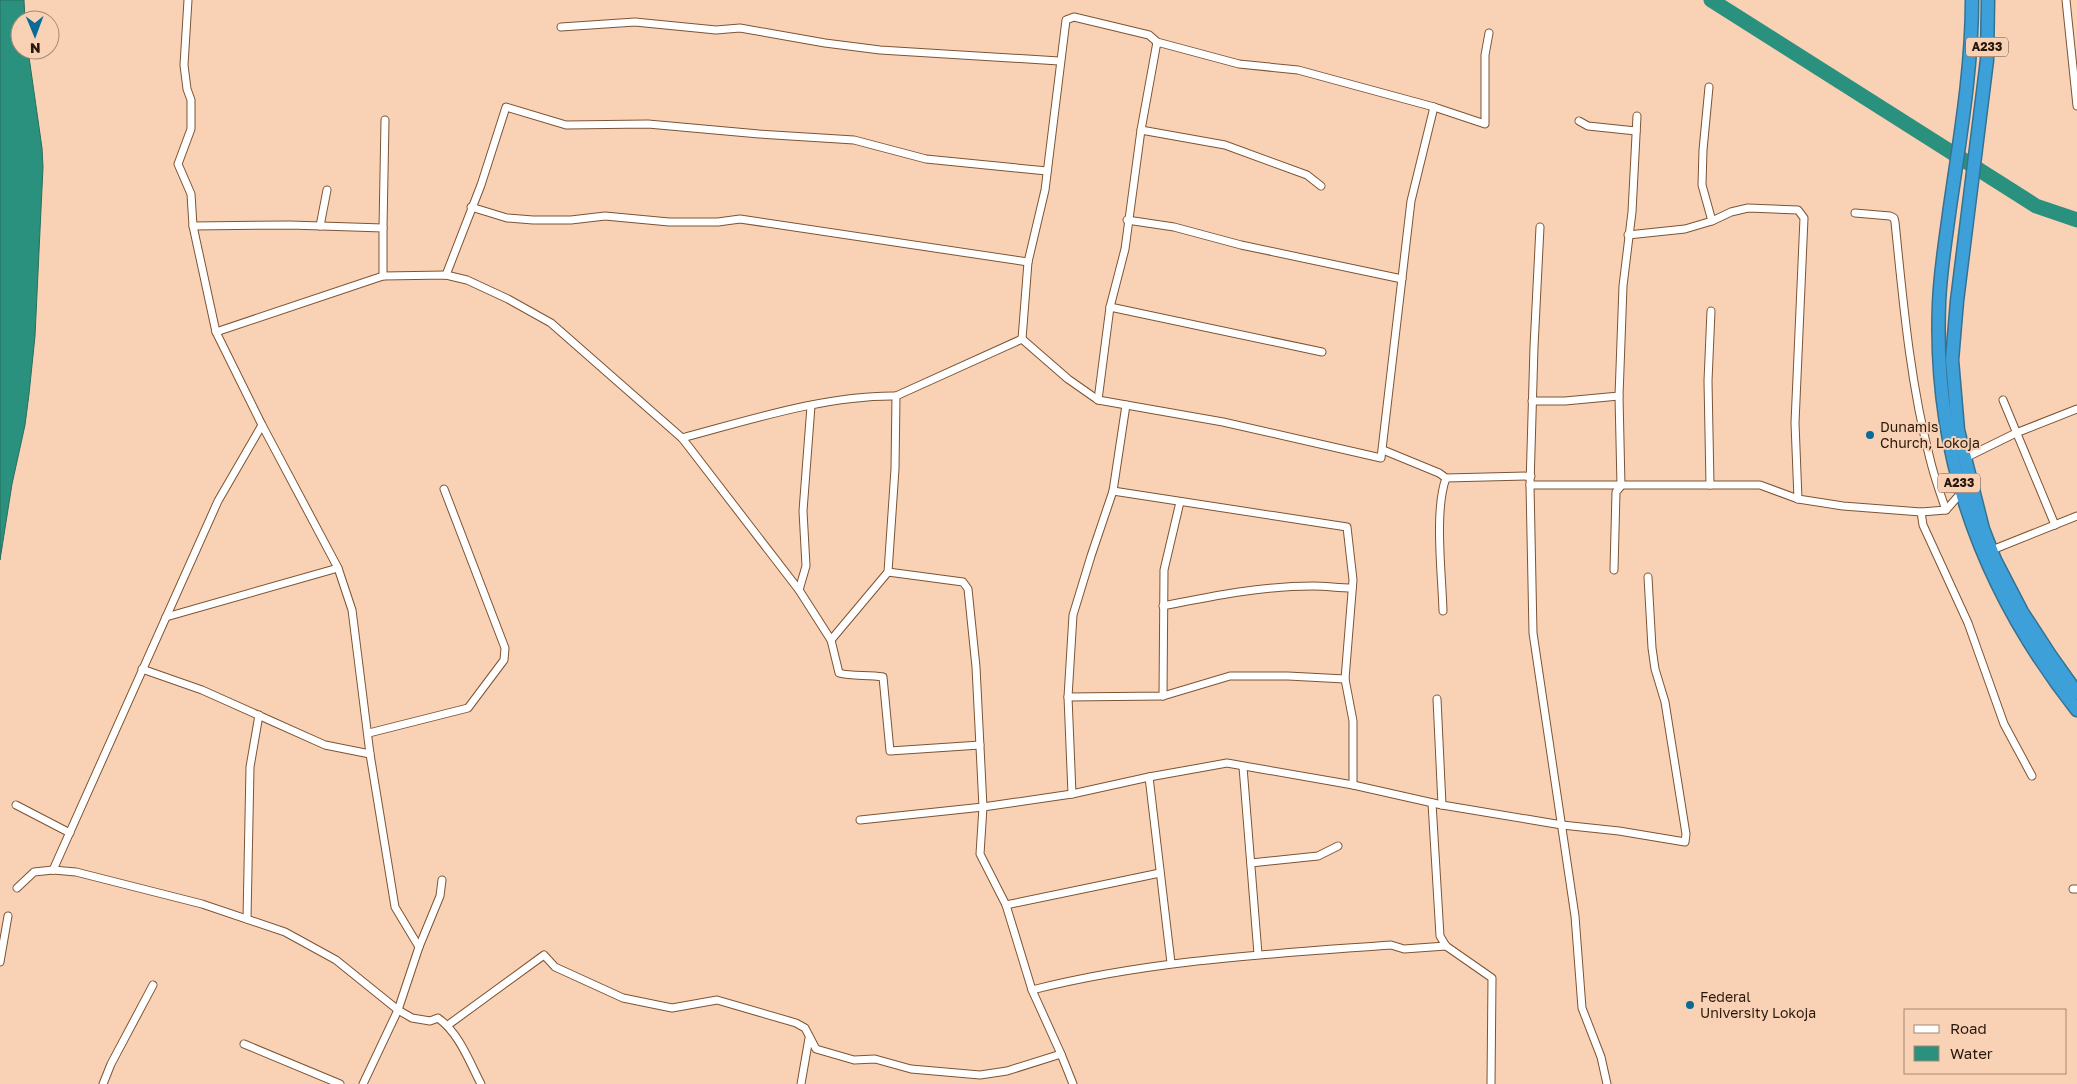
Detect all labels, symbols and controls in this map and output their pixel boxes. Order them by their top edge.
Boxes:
north arrow [10,10,60,60]
road number: A233 [1966,38,2008,56]
text: N [30,40,41,57]
place label: Dunamis Church, Lokoja [1880,418,1980,451]
marker: Dunamis Church, Lokoja [1864,429,1876,441]
road number: A233 [1938,473,1980,492]
place label: Federal University Lokoja [1700,988,1816,1021]
marker: Federal University Lokoja [1684,999,1696,1011]
legend [1904,1009,2067,1074]
text: Road [1950,1019,1987,1037]
text: Water [1950,1044,1993,1062]

